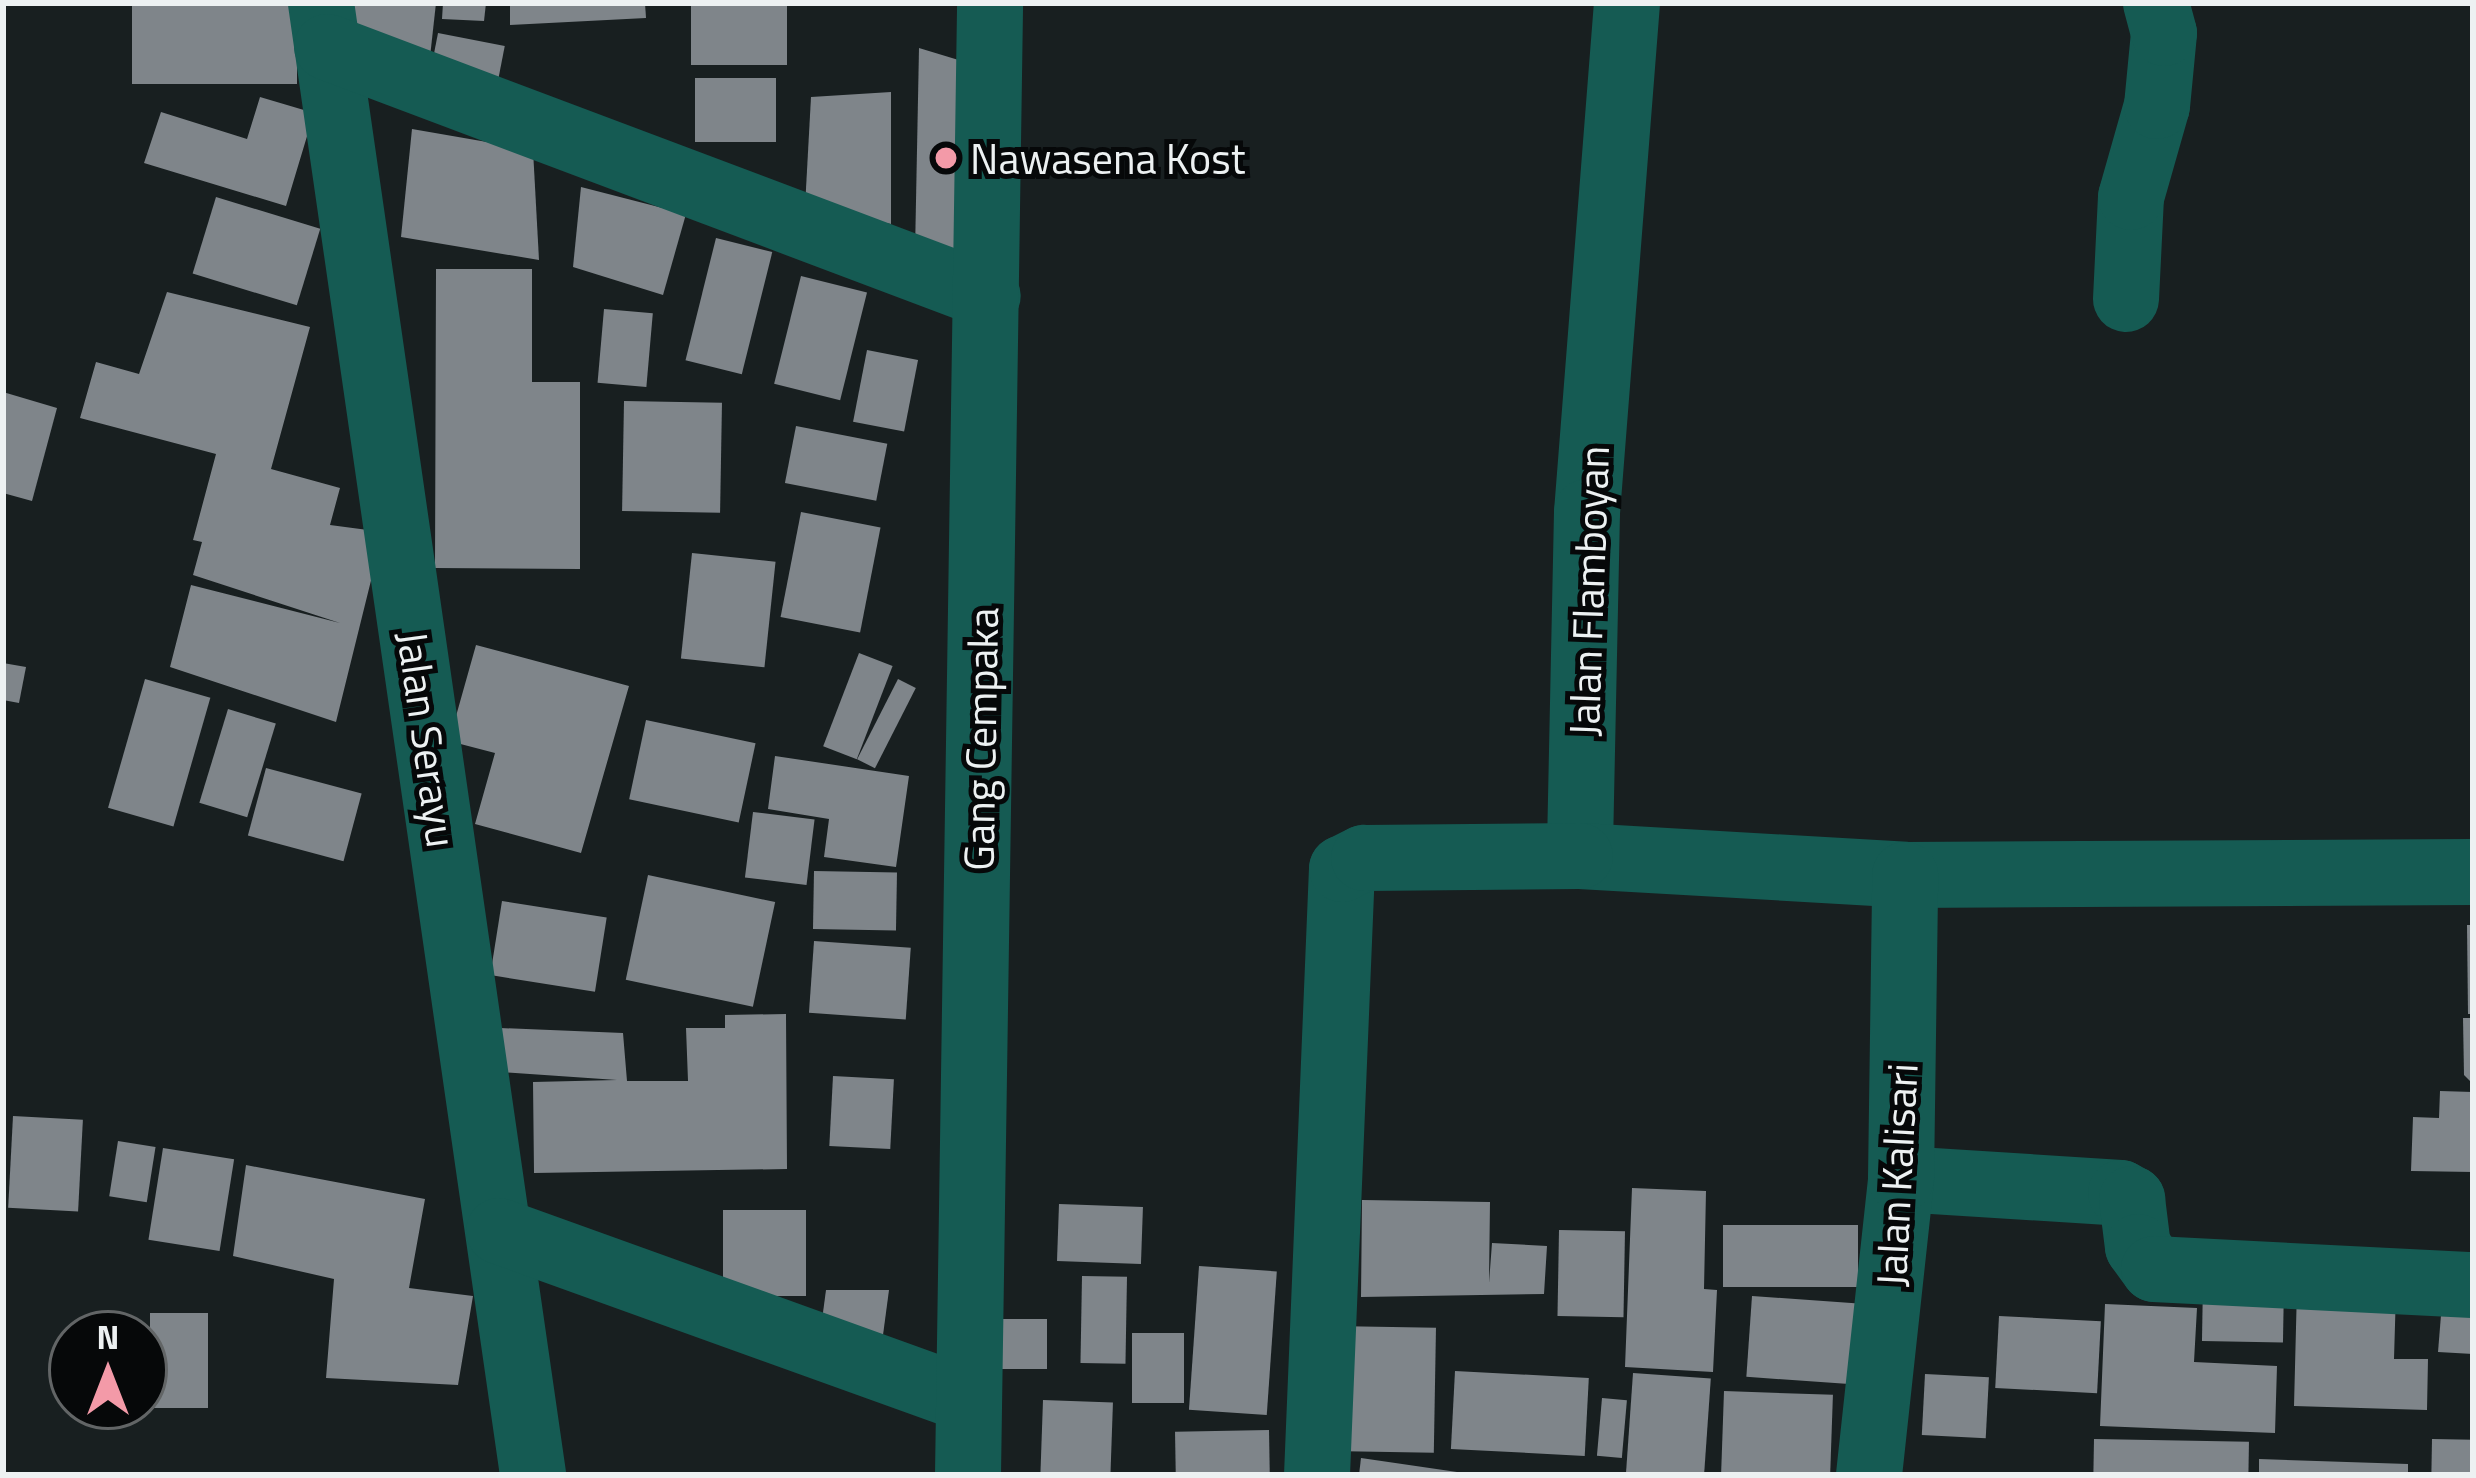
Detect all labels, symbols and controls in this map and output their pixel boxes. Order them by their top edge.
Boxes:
place label: Nawasena Kost [970,133,1246,183]
marker: Nawasena Kost [933,145,959,171]
street label: Jalan Flamboyan [1558,445,1618,737]
street label: Gang Cempaka [953,607,1007,871]
street label: Jalan Serayu [388,628,468,850]
street label: Jalan Kalisari [1865,1062,1927,1288]
north arrow [48,1310,168,1430]
text: N [97,1312,119,1362]

